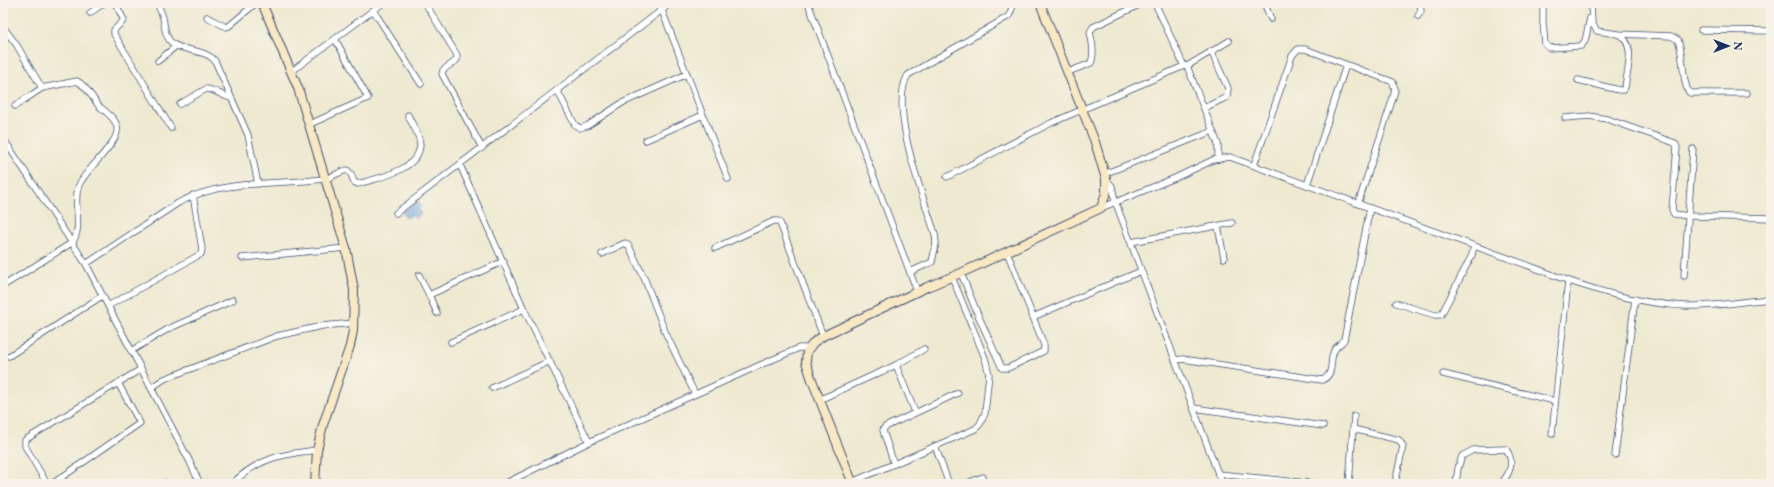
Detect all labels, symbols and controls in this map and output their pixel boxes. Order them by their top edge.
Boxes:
north arrow [1708,26,1748,66]
text: N [1731,42,1745,51]

